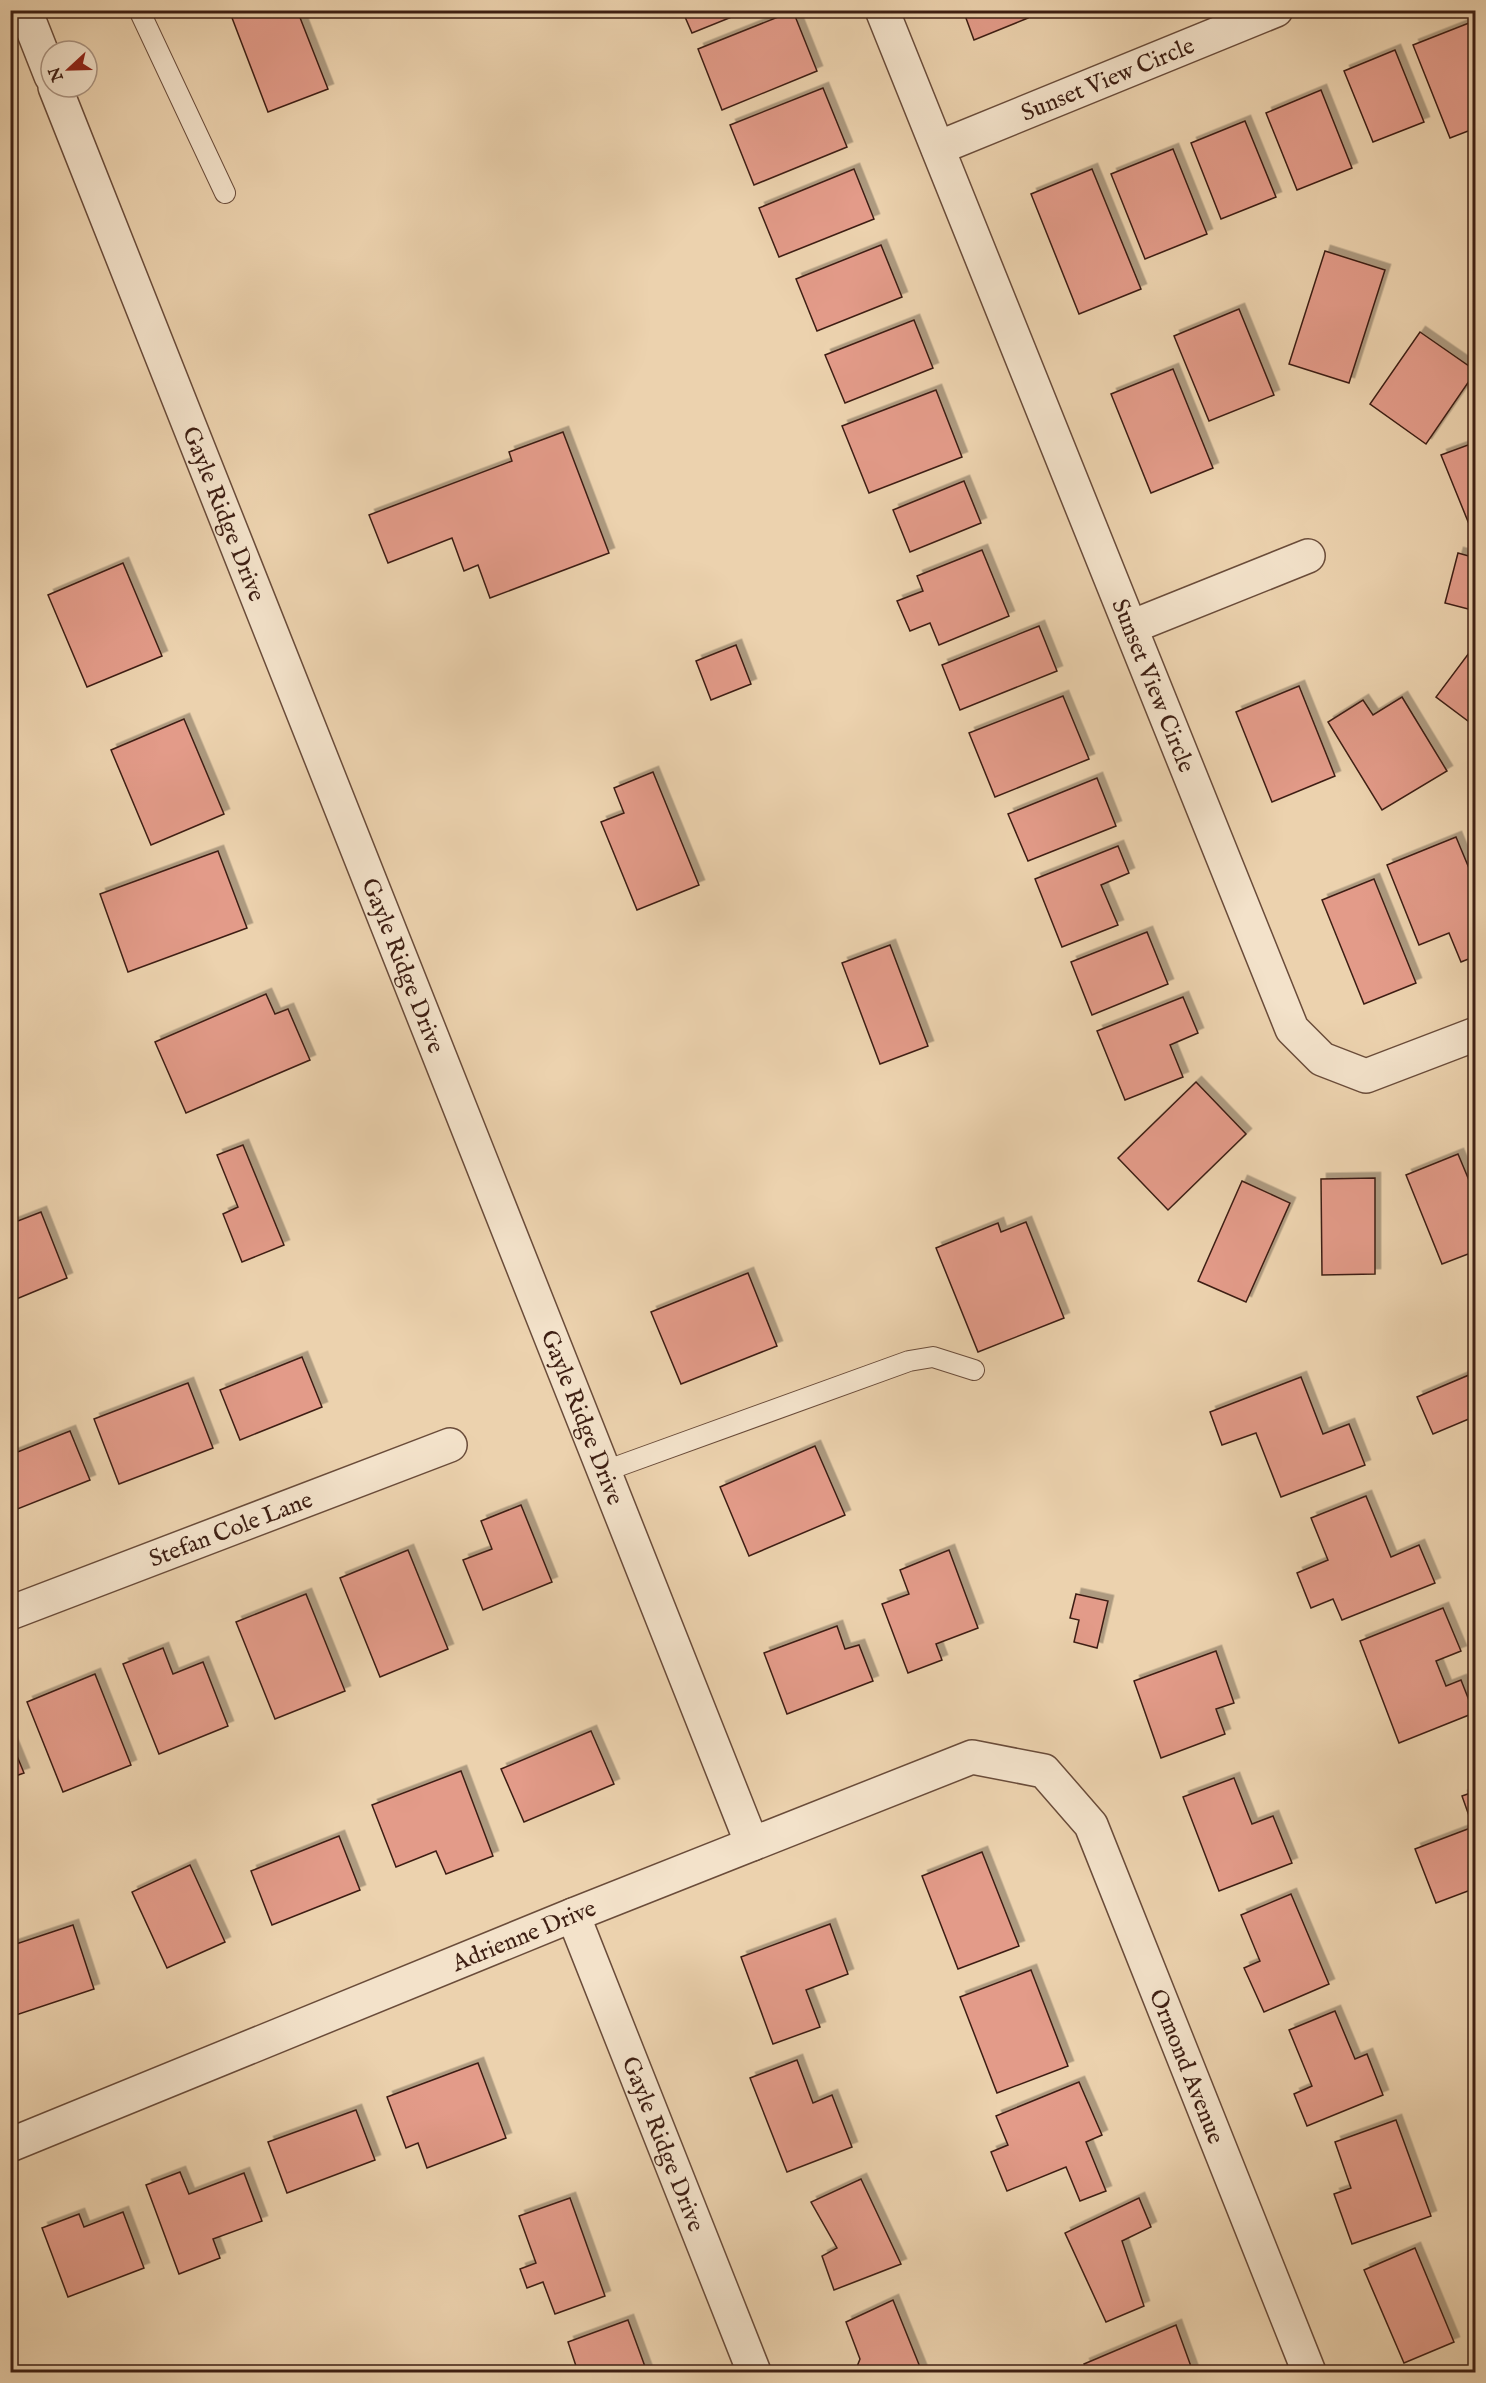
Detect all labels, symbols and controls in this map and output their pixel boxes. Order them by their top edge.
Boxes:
street label: Sunset View Circle [1017,31,1199,129]
north arrow [39,39,99,99]
text: N [45,64,69,85]
street label: Gayle Ridge Drive [174,422,272,606]
street label: Sunset View Circle [1104,594,1201,777]
street label: Gayle Ridge Drive [353,874,451,1058]
street label: Gayle Ridge Drive [533,1326,630,1510]
street label: Stefan Cole Lane [145,1485,317,1576]
street label: Adrienne Drive [447,1893,601,1980]
street label: Ormond Avenue [1141,1985,1231,2149]
street label: Gayle Ridge Drive [614,2052,711,2236]

